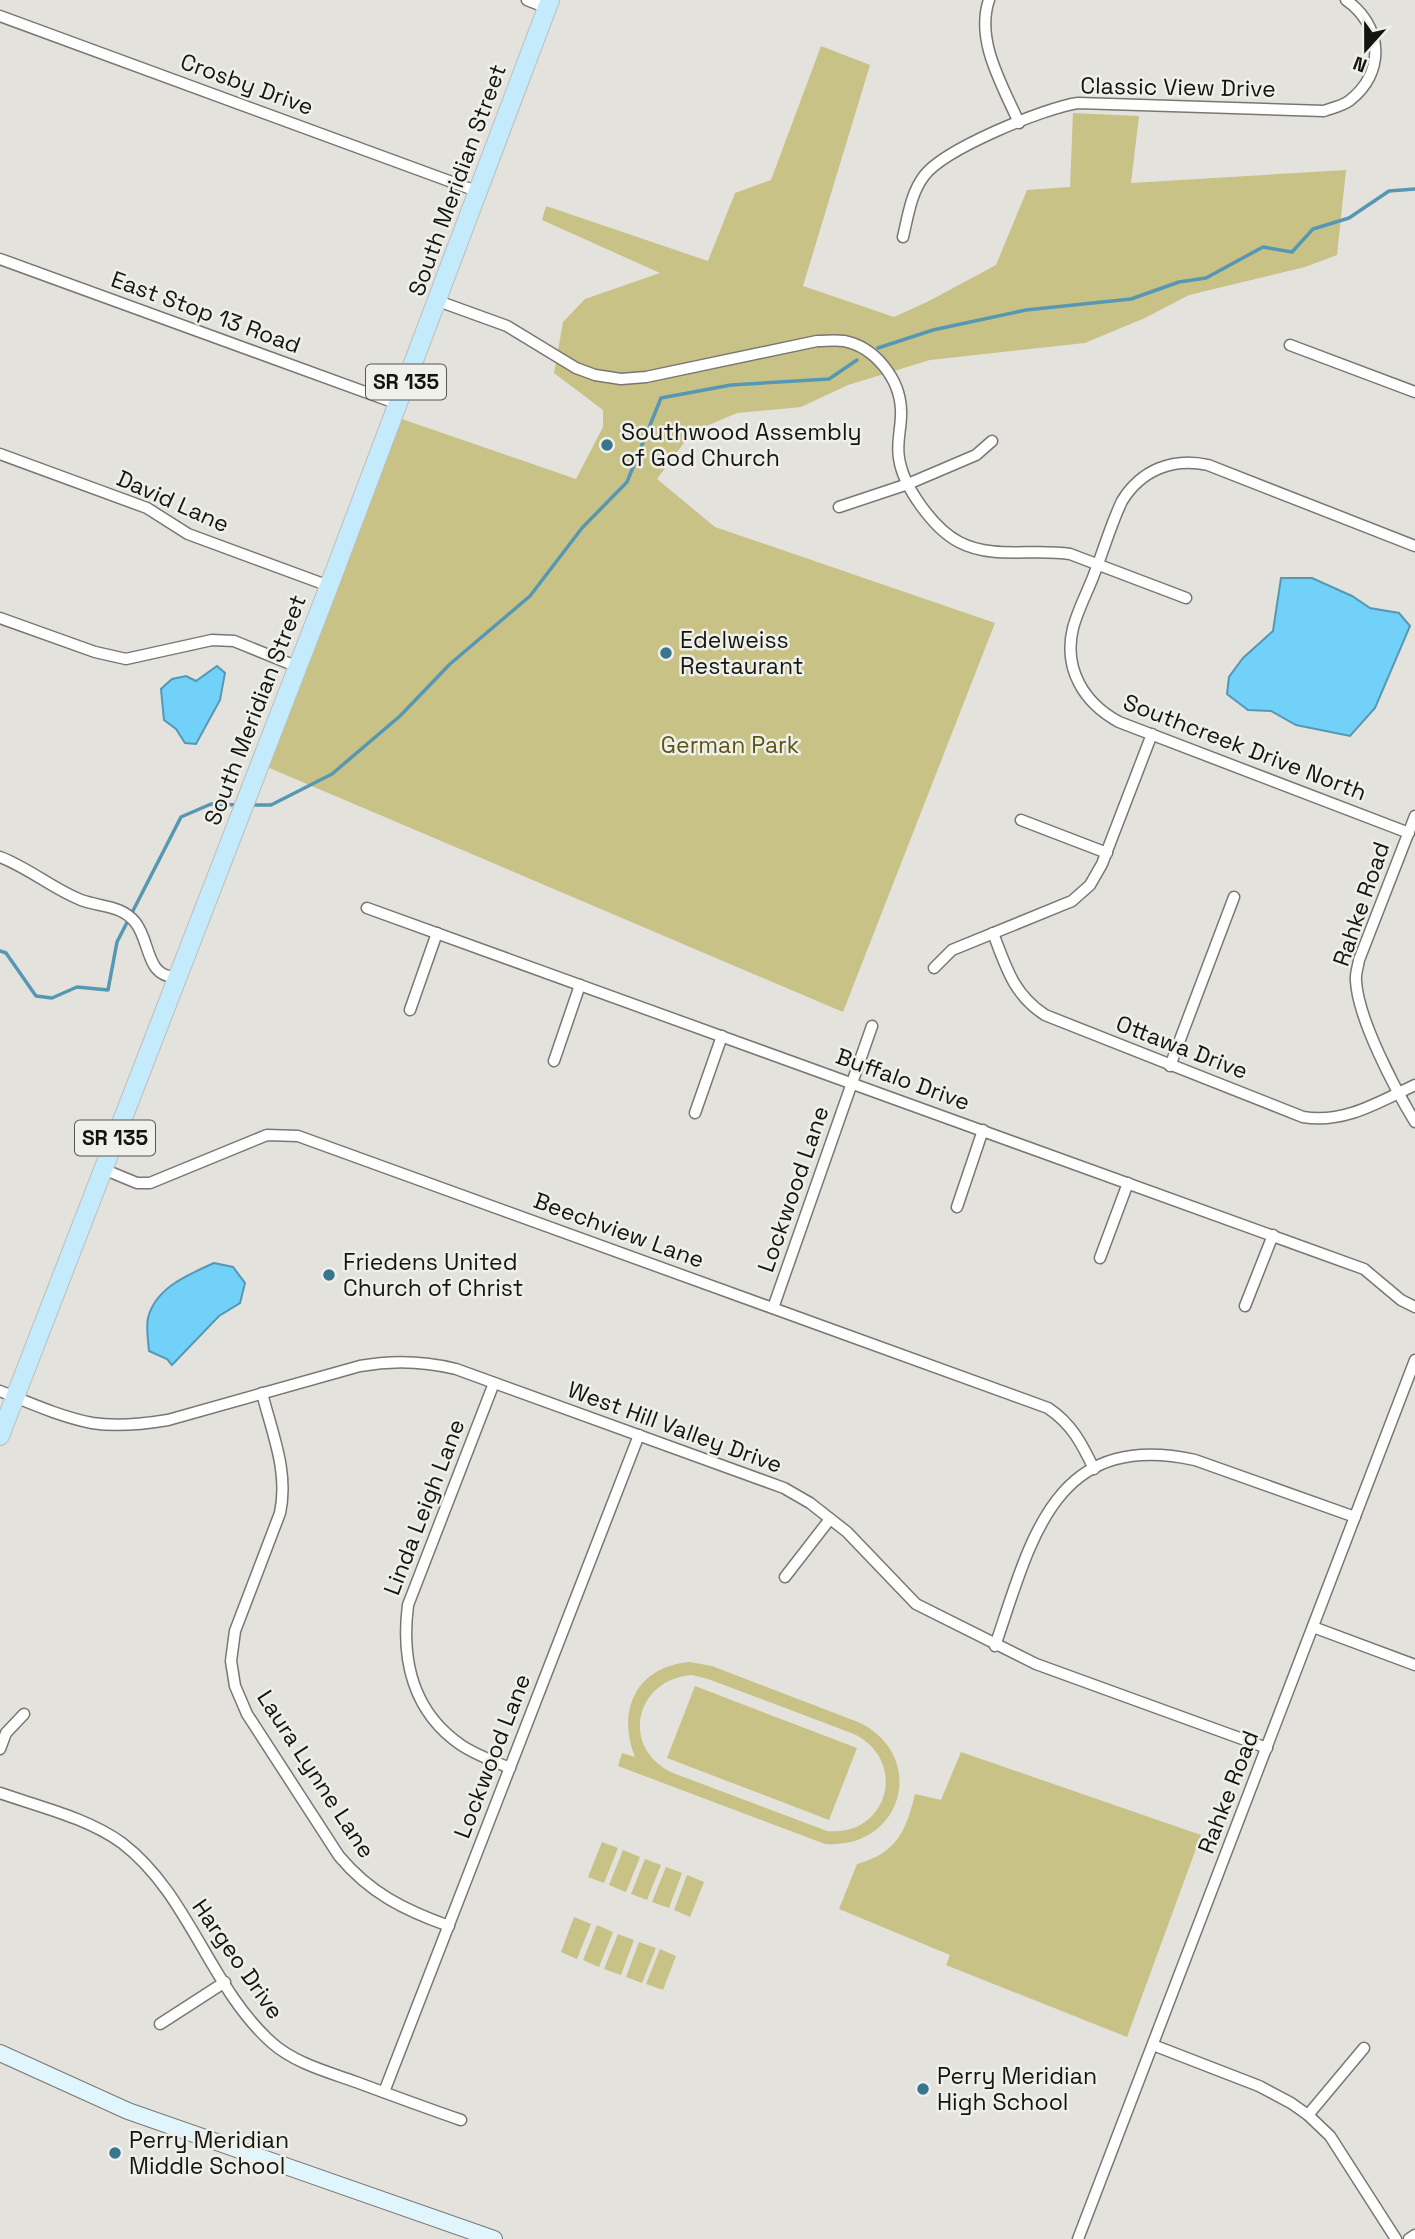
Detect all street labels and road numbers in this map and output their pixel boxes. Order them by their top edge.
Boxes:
street label: Crosby Drive [176,46,318,122]
street label: South Meridian Street [401,60,513,300]
street label: Classic View Drive [1080,70,1276,104]
street label: East Stop 13 Road [107,264,305,360]
road number: SR 135 [366,364,446,400]
street label: David Lane [112,463,234,539]
street label: South Meridian Street [197,590,313,830]
street label: Southcreek Drive North [1119,687,1371,807]
street label: Rahke Road [1326,838,1396,970]
street label: Ottawa Drive [1112,1008,1252,1086]
street label: Buffalo Drive [832,1041,974,1117]
street label: Lockwood Lane [751,1102,835,1276]
road number: SR 135 [75,1120,155,1156]
street label: Beechview Lane [530,1185,708,1275]
street label: West Hill Valley Drive [564,1374,786,1480]
street label: Linda Leigh Lane [377,1415,471,1599]
street label: Lockwood Lane [447,1670,537,1842]
street label: Laura Lynne Lane [250,1684,382,1864]
street label: Rahke Road [1191,1726,1265,1858]
street label: Hargeo Drive [186,1893,290,2025]

